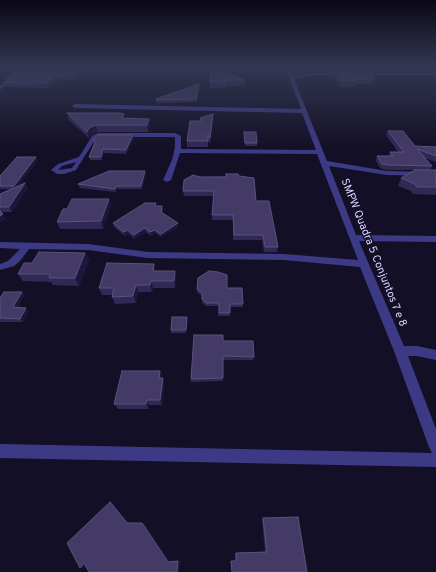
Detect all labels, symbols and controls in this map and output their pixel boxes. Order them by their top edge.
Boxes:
street label: SMPW Quadra 5 Conjuntos 7 e 8 [337,177,409,329]

